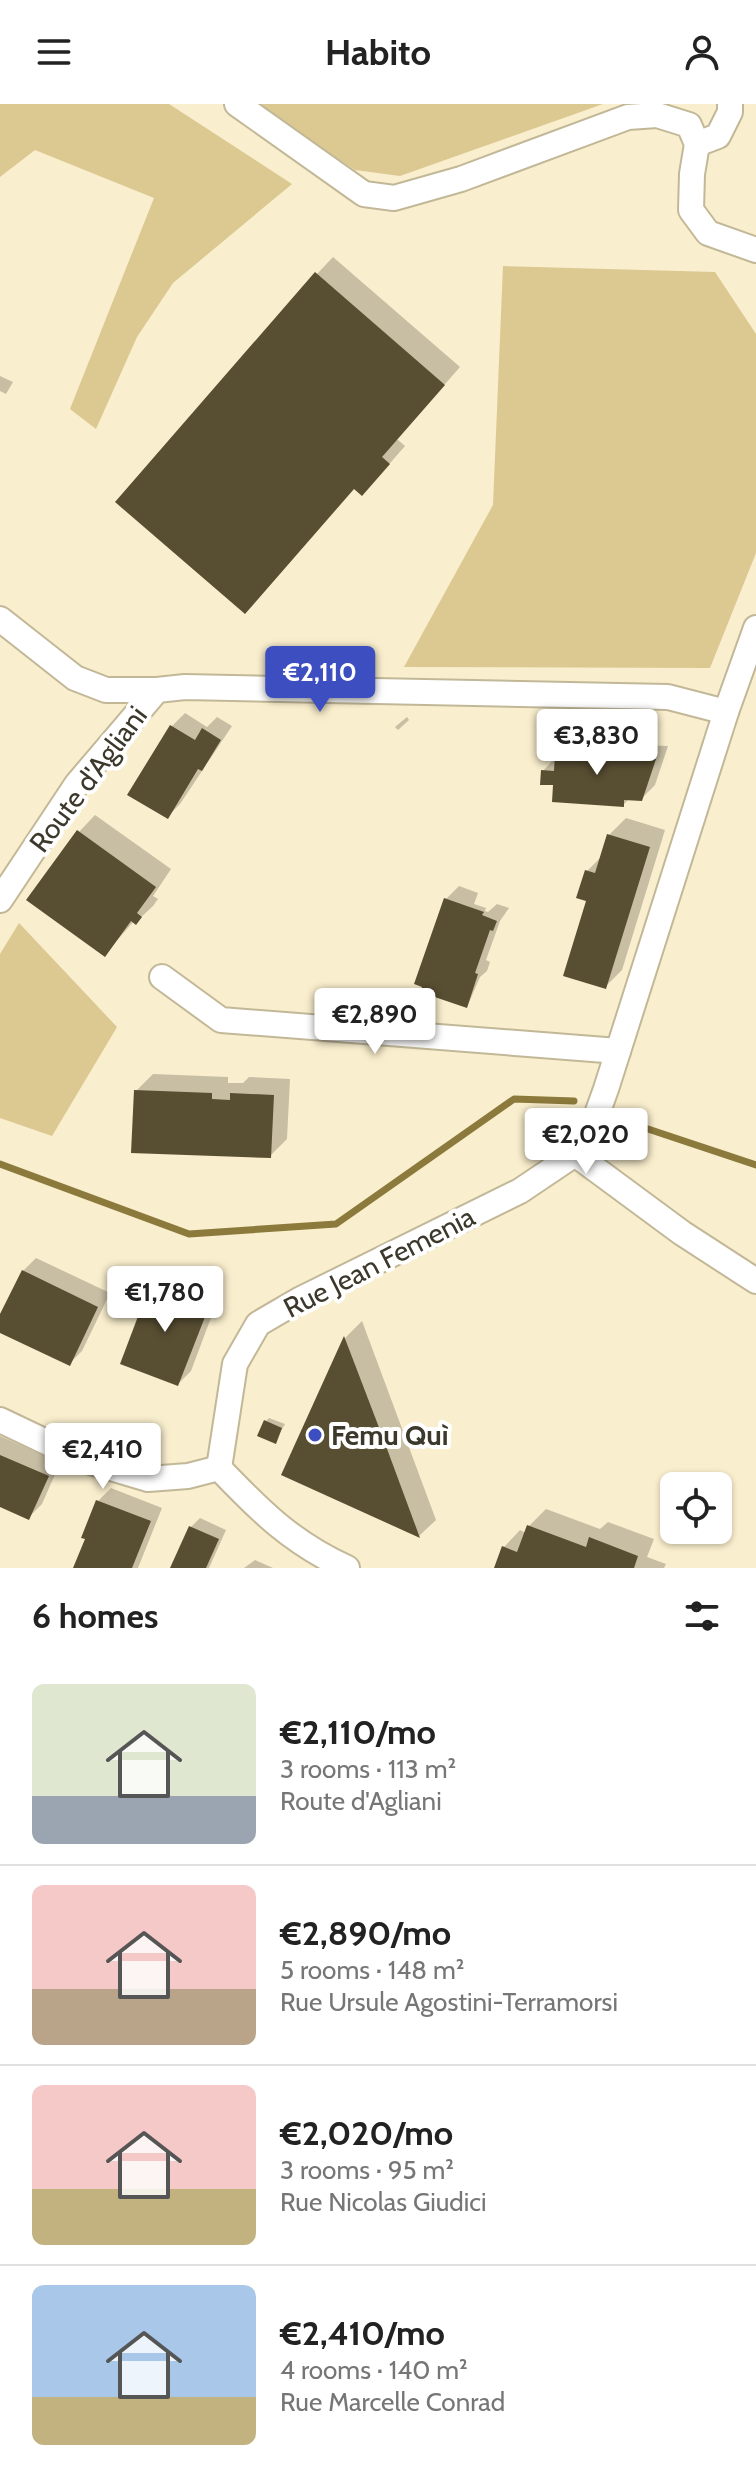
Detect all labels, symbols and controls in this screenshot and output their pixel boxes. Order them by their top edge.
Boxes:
icon: menu [32,30,76,74]
text: Habito [325,30,431,74]
icon: person [680,30,724,74]
pin: €2,110 [255,646,385,714]
text: €2,110 [283,656,357,688]
street label: Route d'Agliani [22,699,154,859]
pin: €3,830 [532,709,662,777]
text: €3,830 [555,719,639,751]
pin: €2,890 [310,988,440,1056]
text: €2,890 [332,998,418,1030]
pin: €2,020 [521,1108,651,1176]
text: €2,020 [543,1118,629,1150]
street label: Rue Jean Femenia [278,1199,481,1325]
pin: €1,780 [100,1266,230,1334]
text: €1,780 [125,1276,205,1308]
place label: Femu Quì [331,1418,449,1452]
pin: €2,410 [38,1423,168,1491]
marker: Femu Quì [306,1426,324,1444]
text: €2,410 [63,1433,143,1465]
map controls [660,1472,732,1544]
button: locate [660,1472,732,1544]
icon: filters [680,1594,724,1638]
text: 6 homes [32,1595,158,1637]
text: €2,110/mo [280,1711,436,1753]
icon: home [96,1716,192,1812]
text: 3 rooms · 113 m² [280,1753,456,1785]
text: Route d'Agliani [280,1785,442,1817]
text: €2,890/mo [280,1912,451,1954]
icon: home [96,1917,192,2013]
text: 5 rooms · 148 m² [280,1954,464,1986]
text: Rue Ursule Agostini-Terramorsi [280,1986,618,2018]
text: €2,020/mo [280,2112,453,2154]
icon: home [96,2117,192,2213]
text: 3 rooms · 95 m² [280,2154,454,2186]
text: Rue Nicolas Giudici [280,2186,487,2218]
text: €2,410/mo [280,2312,445,2354]
icon: home [96,2317,192,2413]
text: 4 rooms · 140 m² [280,2354,468,2386]
text: Rue Marcelle Conrad [280,2386,505,2418]

